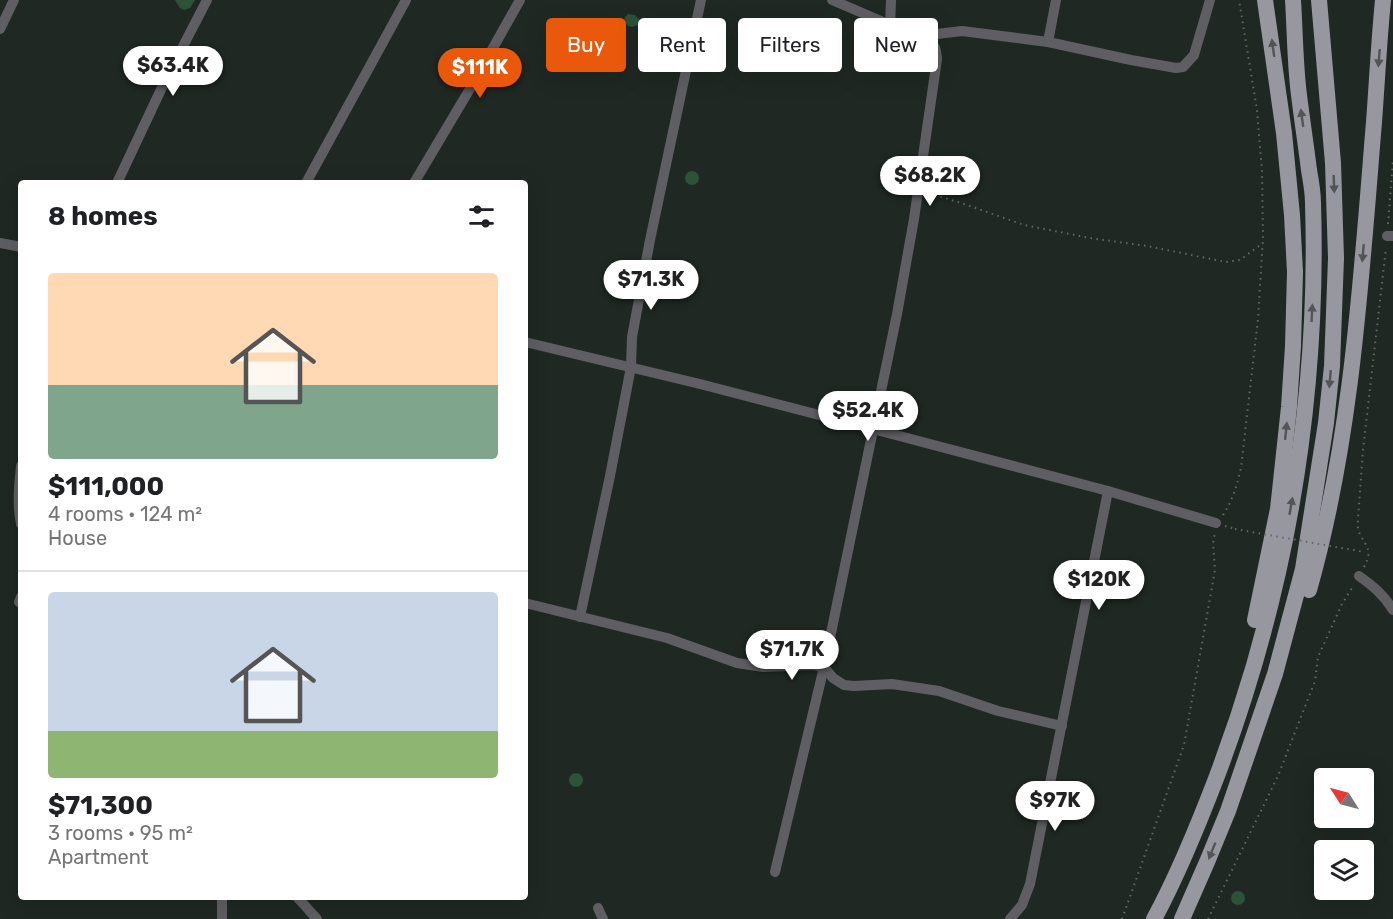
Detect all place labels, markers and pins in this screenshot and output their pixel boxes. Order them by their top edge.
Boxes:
pin: $63.4K [124,46,222,97]
pin: $111K [438,48,522,99]
pin: $68.2K [881,156,979,207]
pin: $71.3K [602,260,700,311]
pin: $52.4K [819,391,917,442]
pin: $120K [1057,560,1141,611]
pin: $71.7K [743,630,841,681]
pin: $97K [1019,781,1091,832]

